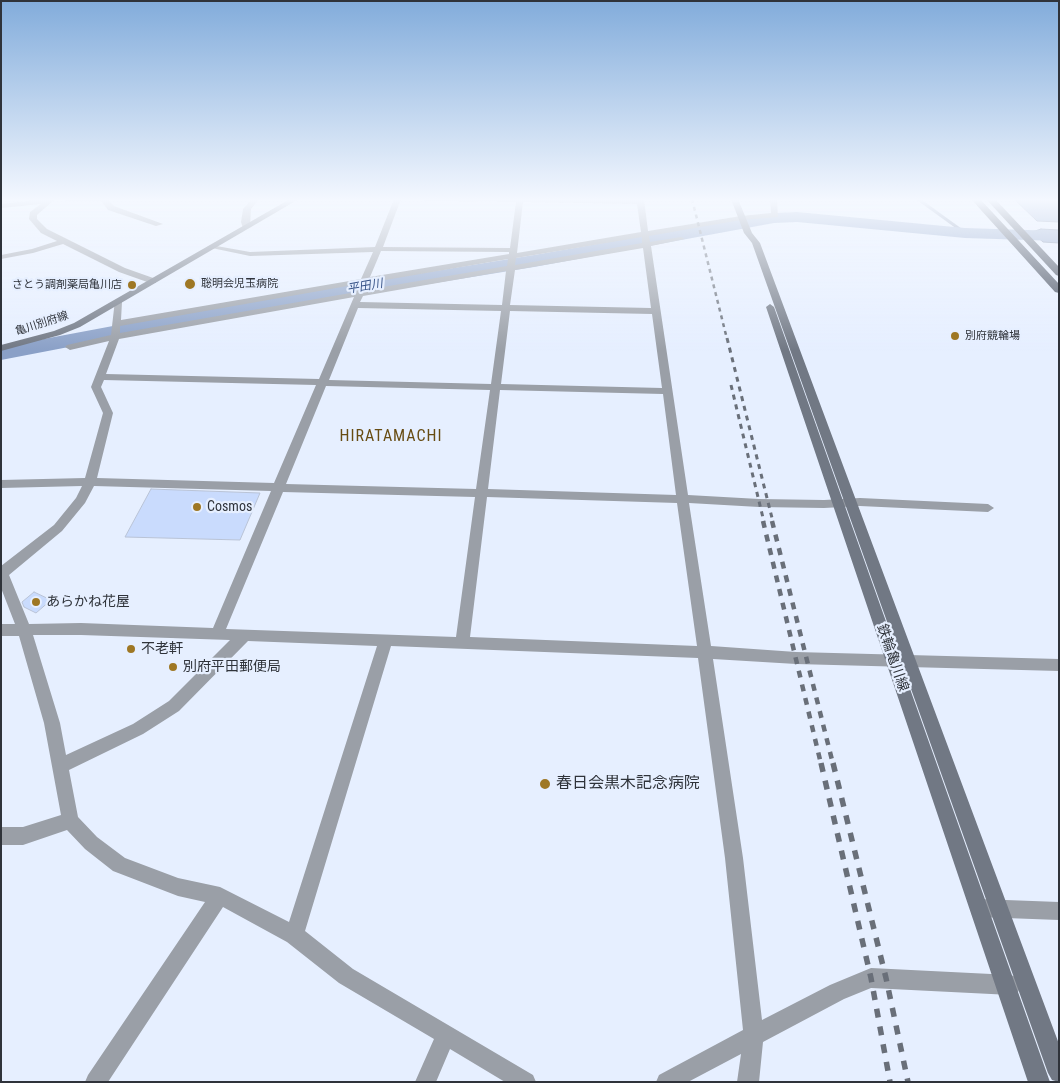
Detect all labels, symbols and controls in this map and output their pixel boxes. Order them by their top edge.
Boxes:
marker: 聡明会児玉病院 [183,277,197,291]
place label: 聡明会児玉病院 [201,277,278,291]
water label: 平田川 [346,277,384,297]
place label: さとう調剤薬局亀川店 [12,278,122,292]
marker: さとう調剤薬局亀川店 [126,279,138,291]
street label: 亀川別府線 [14,309,70,339]
place label: 別府競輪場 [965,329,1020,343]
marker: 別府競輪場 [949,330,961,342]
district label: HIRATAMACHI [338,427,444,447]
place label: Cosmos [207,499,252,515]
marker: Cosmos [191,501,203,513]
place label: あらかね花屋 [46,594,130,610]
marker: あらかね花屋 [30,596,42,608]
street label: 鉄輪亀川線 [873,622,911,694]
place label: 不老軒 [141,641,183,657]
marker: 不老軒 [125,643,137,655]
place label: 別府平田郵便局 [183,659,281,675]
marker: 別府平田郵便局 [167,661,179,673]
place label: 春日会黒木記念病院 [556,774,700,794]
marker: 春日会黒木記念病院 [538,777,552,791]

